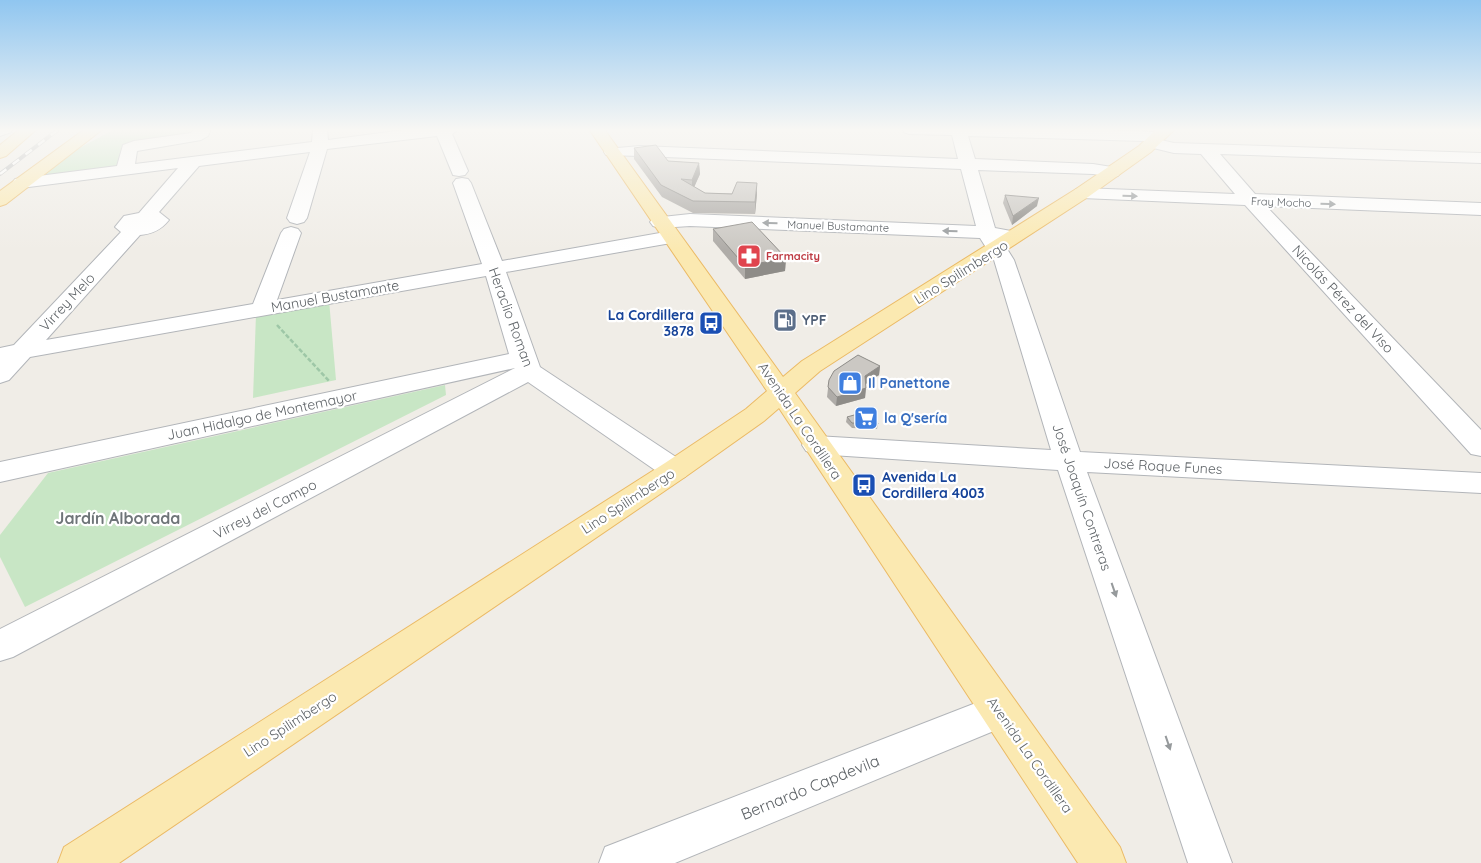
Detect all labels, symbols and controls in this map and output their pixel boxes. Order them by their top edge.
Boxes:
one-way arrow [1123,192,1139,200]
street label: Fray Mocho [1251,194,1312,210]
one-way arrow [1320,200,1336,208]
street label: Manuel Bustamante [787,217,889,235]
one-way arrow [762,219,778,227]
one-way arrow [942,226,958,234]
street label: Lino Spilimbergo [911,236,1011,308]
street label: Nicolás Pérez del Viso [1288,241,1398,357]
pharmacy icon: Farmacity [736,243,762,269]
place label: Farmacity [766,249,820,263]
street label: Heraclio Roman [485,265,537,369]
street label: Virrey Melo [35,269,99,335]
street label: Manuel Bustamante [269,276,401,316]
place label: La Cordillera 3878 [608,306,694,340]
fuel station icon: YPF [772,307,798,333]
bus stop icon: La Cordillera 3878 [698,310,724,336]
place label: YPF [802,311,827,329]
street label: Avenida La Cordillera [754,359,846,483]
shop icon: Il Panettone [837,370,863,396]
place label: Il Panettone [868,374,950,392]
street label: Juan Hidalgo de Montemayor [165,386,359,444]
supermarket icon: la Q'sería [853,405,879,431]
place label: la Q'sería [884,409,947,427]
street label: José Joaquín Contreras [1048,421,1116,573]
street label: José Roque Funes [1103,454,1223,478]
street label: Lino Spilimbergo [578,464,678,538]
place label: Avenida La Cordillera 4003 [882,468,985,502]
bus stop icon: Avenida La Cordillera 4003 [851,472,877,498]
street label: Virrey del Campo [210,475,320,543]
district label: Jardín Alborada [56,508,180,528]
one-way arrow [1111,582,1118,597]
street label: Lino Spilimbergo [240,687,340,761]
street label: Avenida La Cordillera [983,693,1077,817]
one-way arrow [1164,736,1172,751]
street label: Bernardo Capdevila [738,750,882,824]

